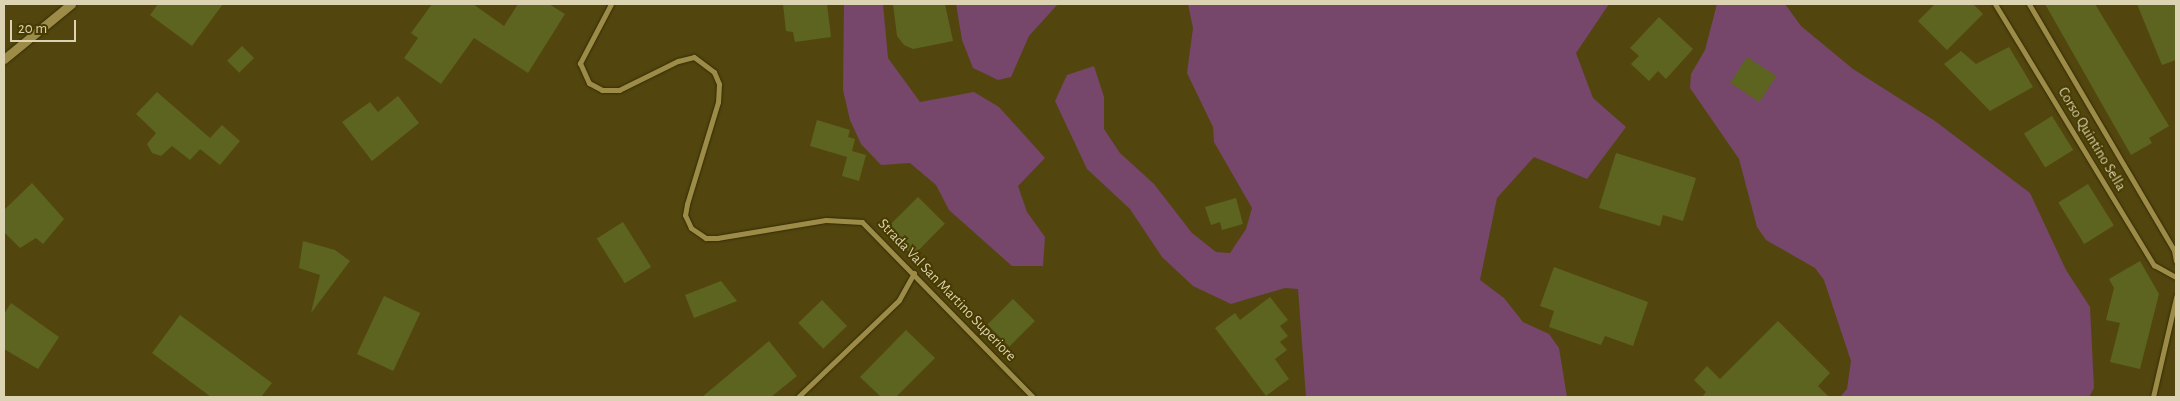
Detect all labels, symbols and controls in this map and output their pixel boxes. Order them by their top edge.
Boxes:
scale bar [12,10,79,42]
text: 20 m [18,21,47,36]
street label: Corso Quintino Sella [2054,84,2130,194]
street label: Strada Val San Martino Superiore [874,215,1020,365]

